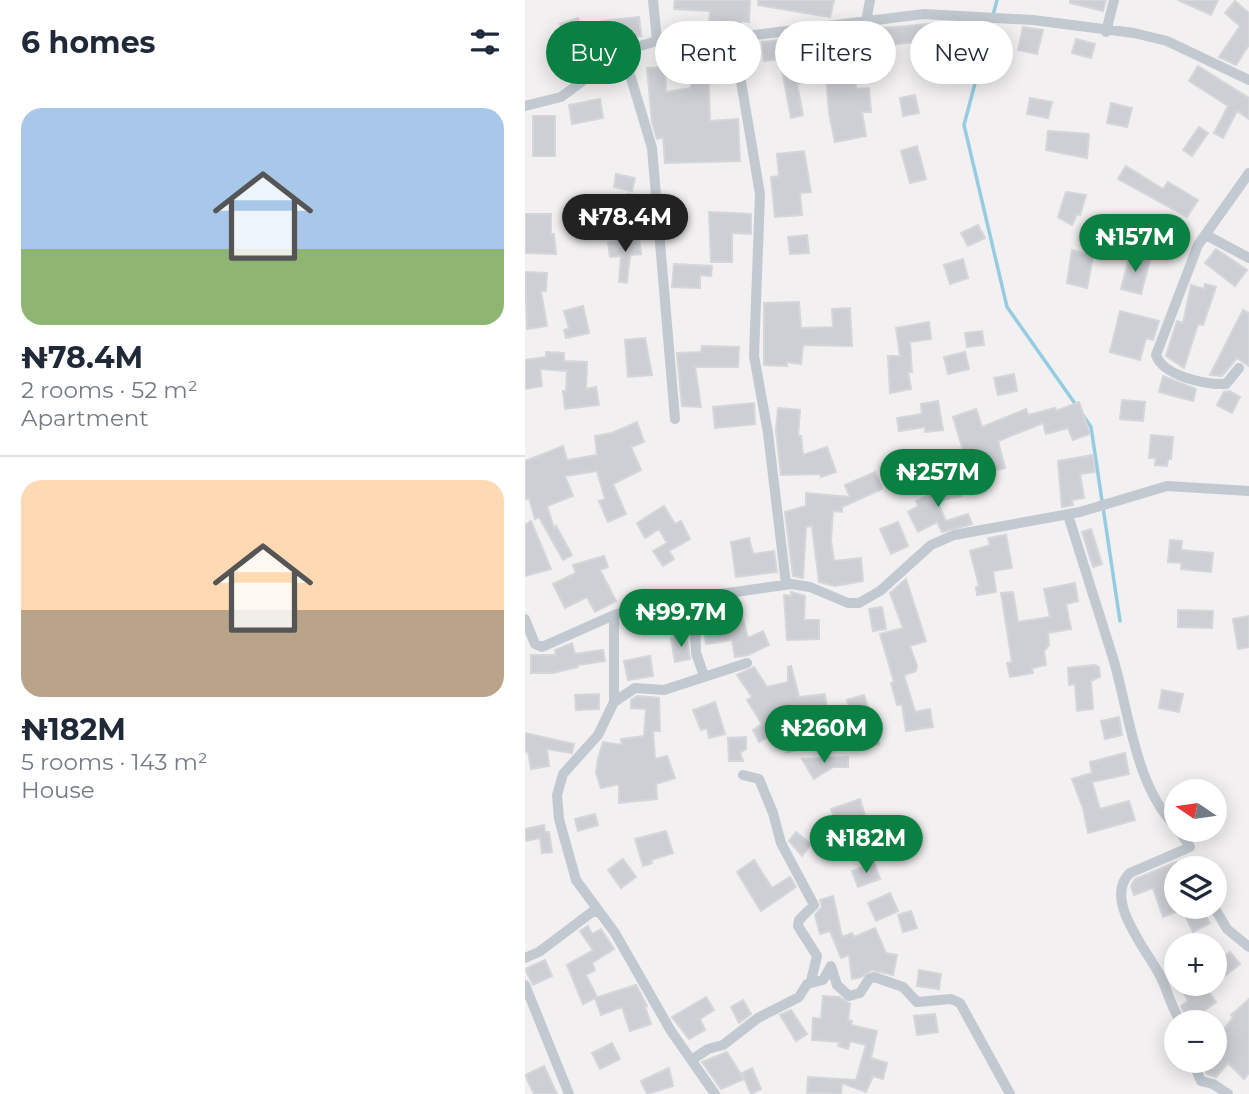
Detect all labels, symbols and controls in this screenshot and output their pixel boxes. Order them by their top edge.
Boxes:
chip: Buy [546,21,641,84]
chip: Rent [655,21,761,84]
chip: Filters [775,21,896,84]
chip: New [910,21,1013,84]
icon: filters [466,23,504,61]
text: 6 homes [21,24,156,61]
icon: home [200,153,326,279]
pin: ₦78.4M [568,194,682,254]
text: ₦78.4M [578,203,672,231]
pin: ₦157M [1086,215,1184,274]
text: ₦157M [1095,223,1175,251]
text: ₦78.4M [21,339,143,376]
text: 2 rooms · 52 m² [21,376,198,404]
text: Apartment [21,404,149,432]
pin: ₦257M [889,449,987,509]
text: ₦257M [896,458,980,486]
icon: home [200,525,326,651]
pin: ₦99.7M [624,590,738,649]
text: ₦99.7M [635,598,727,626]
pin: ₦260M [775,706,873,765]
text: ₦182M [21,711,126,748]
text: ₦260M [781,714,867,742]
text: 5 rooms · 143 m² [21,748,208,776]
text: House [21,776,95,804]
north arrow [1164,779,1227,842]
map controls [1164,779,1227,1073]
pin: ₦182M [817,816,915,875]
text: ₦182M [826,824,906,852]
button: layers [1164,856,1227,919]
button: + [1164,933,1227,996]
button: − [1164,1010,1227,1073]

